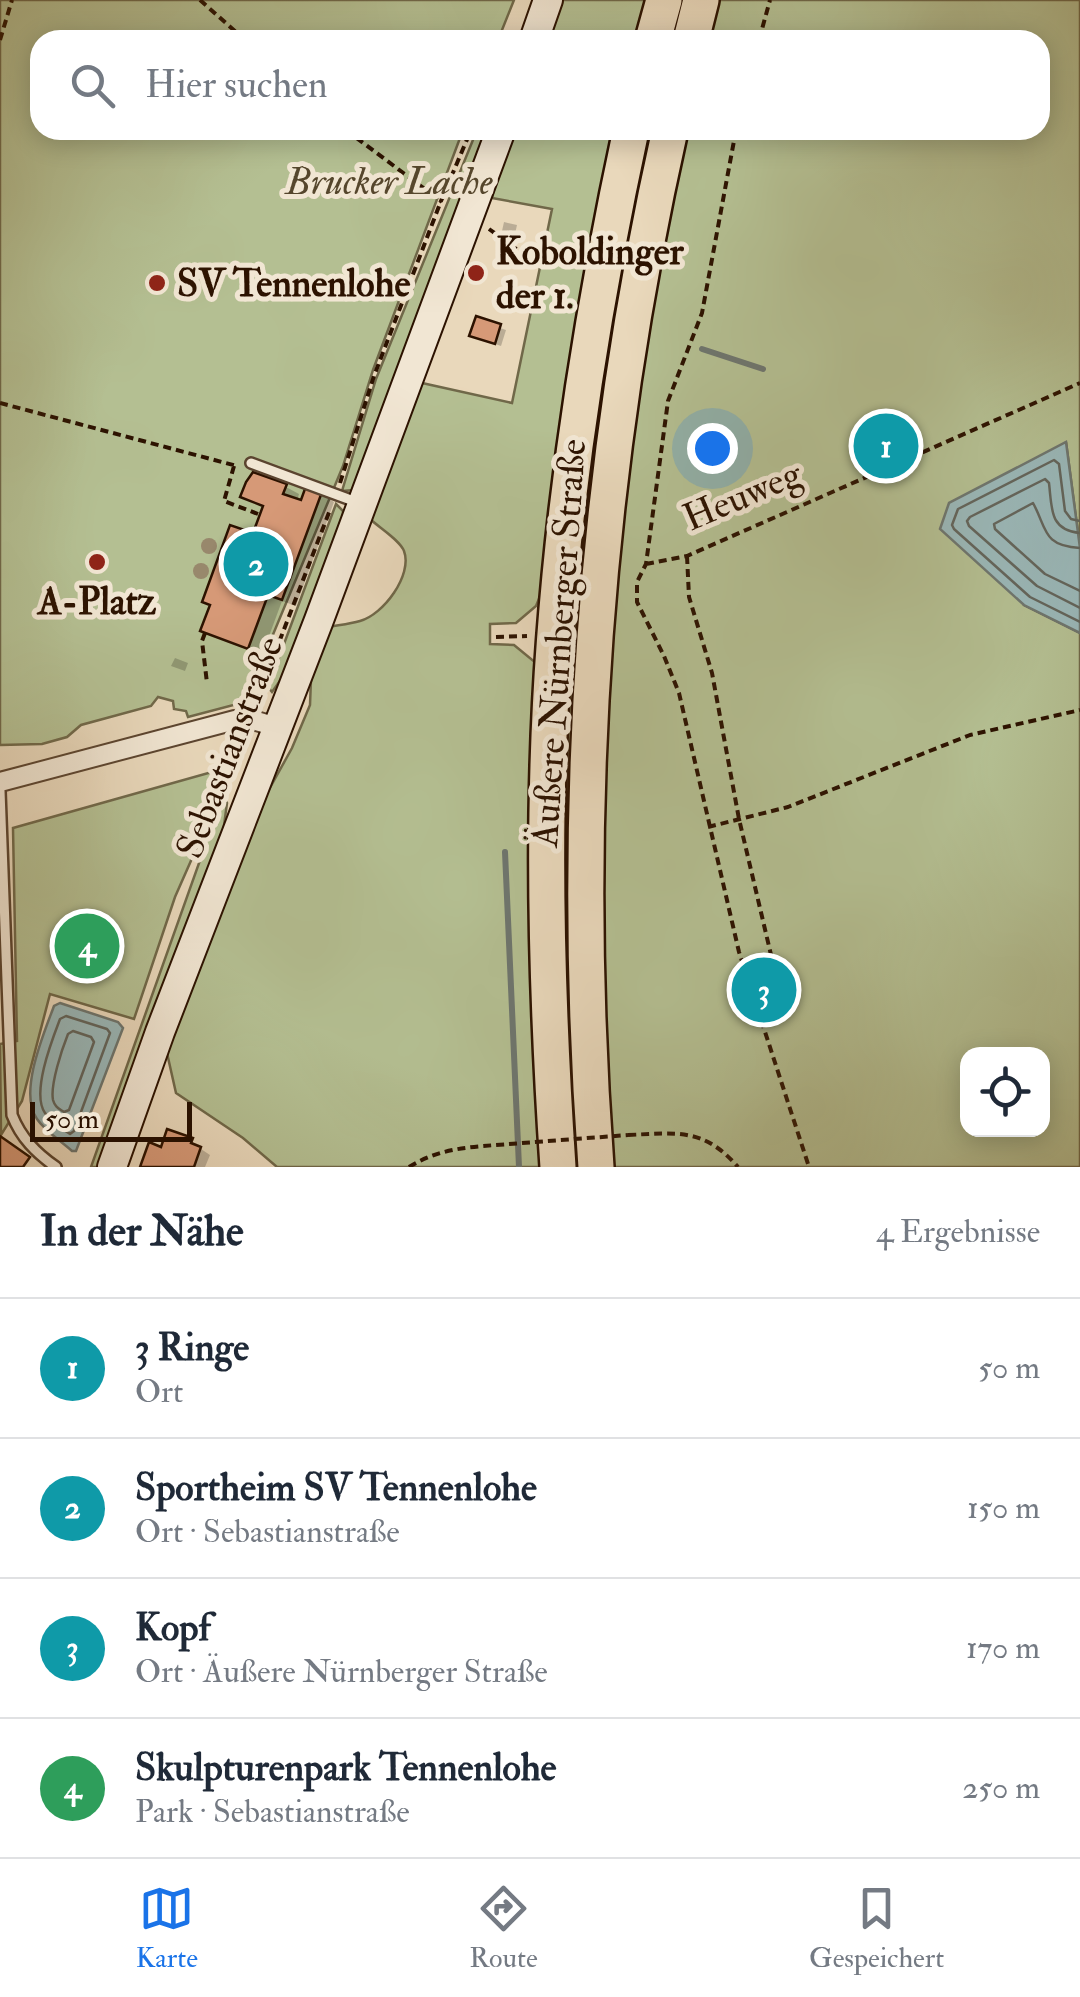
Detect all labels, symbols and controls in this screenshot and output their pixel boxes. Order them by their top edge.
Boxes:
search box [30,30,1050,140]
icon: search [65,58,120,113]
text: Hier suchen [145,61,328,109]
park label: Brucker Lache [284,158,493,206]
place label: Koboldinger der 1. [496,228,685,320]
place label: SV Tennenlohe [177,260,410,308]
marker: Koboldinger der 1. [465,262,487,284]
marker: SV Tennenlohe [146,272,168,294]
pin: 1 [854,408,918,484]
your location [687,423,738,474]
street label: Äußere Nürnberger Straße [521,437,597,850]
street label: Heuweg [676,449,810,542]
pin: 2 [224,526,288,602]
marker: A-Platz [86,551,108,573]
place label: A-Platz [36,578,157,626]
street label: Sebastianstraße [166,630,294,865]
pin: 4 [54,908,120,984]
pin: 3 [732,952,796,1028]
map controls [960,1047,1050,1137]
button: locate [960,1047,1050,1137]
scale bar [30,1097,192,1142]
text: 50 m [45,1102,99,1137]
text: In der Nähe [40,1206,244,1258]
text: 4 Ergebnisse [876,1212,1040,1252]
text: 3 Ringe [135,1324,249,1372]
text: 1 [67,1348,78,1388]
text: 50 m [978,1348,1040,1388]
text: Ort [135,1372,183,1412]
text: Sportheim SV Tennenlohe [135,1464,537,1512]
text: 2 [64,1488,81,1528]
text: 150 m [967,1488,1040,1528]
text: Ort · Sebastianstraße [135,1512,400,1552]
text: Kopf [135,1604,211,1652]
text: 3 [66,1628,79,1668]
text: 170 m [966,1628,1040,1668]
text: Ort · Äußere Nürnberger Straße [135,1652,548,1692]
text: Skulpturenpark Tennenlohe [135,1744,557,1792]
text: 4 [64,1768,81,1808]
text: 250 m [962,1768,1040,1808]
text: Park · Sebastianstraße [135,1792,410,1832]
tab: Karte [136,1881,198,1976]
tab: Route [469,1881,538,1976]
tab: Gespeichert [809,1881,944,1976]

